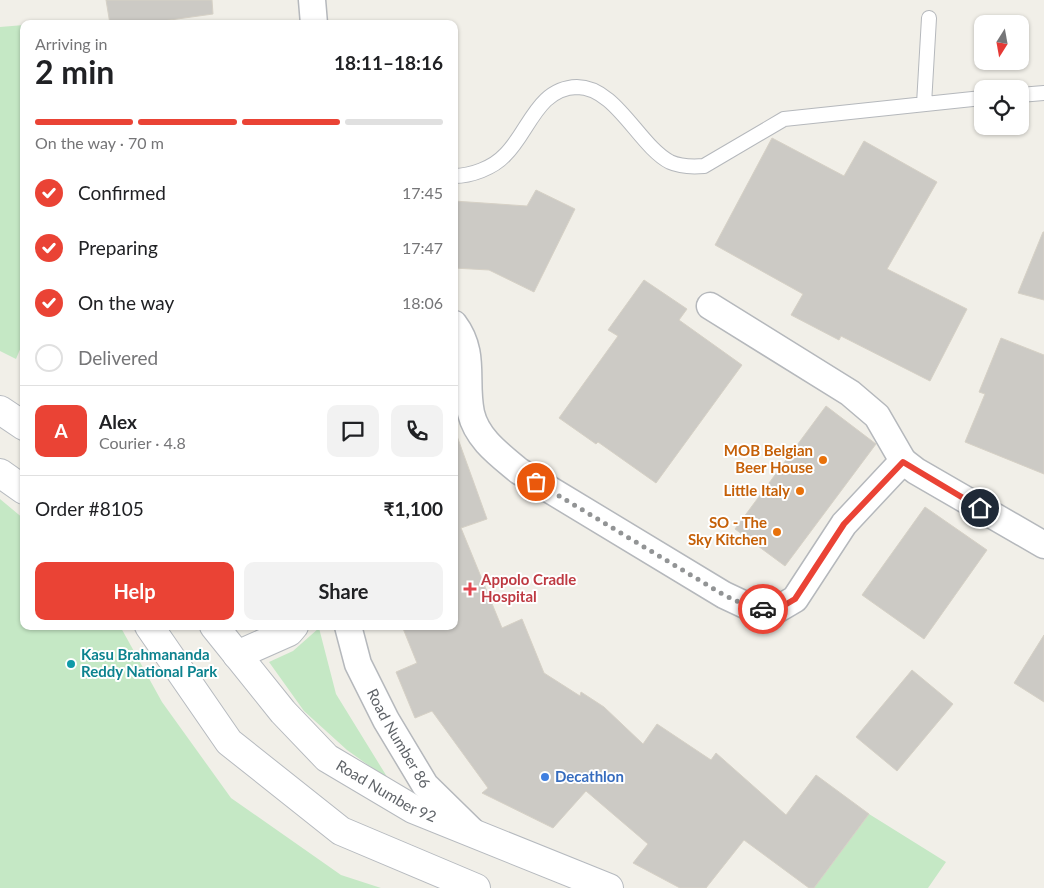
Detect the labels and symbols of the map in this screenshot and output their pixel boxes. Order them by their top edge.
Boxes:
north arrow [974,15,1029,70]
place label: MOB Belgian Beer House [724,441,813,476]
marker: MOB Belgian Beer House [817,454,829,466]
pin [515,461,557,503]
place label: Little Italy [723,481,790,499]
marker: Little Italy [794,485,806,497]
pin [959,487,1001,529]
place label: SO - The Sky Kitchen [688,513,767,548]
marker: SO - The Sky Kitchen [771,526,783,538]
place label: Appolo Cradle Hospital [480,570,576,605]
marker: Appolo Cradle Hospital [463,582,477,596]
courier [738,584,788,634]
place label: Kasu Brahmananda Reddy National Park [81,645,218,680]
marker: Kasu Brahmananda Reddy National Park [65,658,77,670]
street label: Road Number 86 [364,685,435,791]
street label: Road Number 92 [333,756,439,825]
place label: Decathlon [555,767,624,785]
marker: Decathlon [539,771,551,783]

